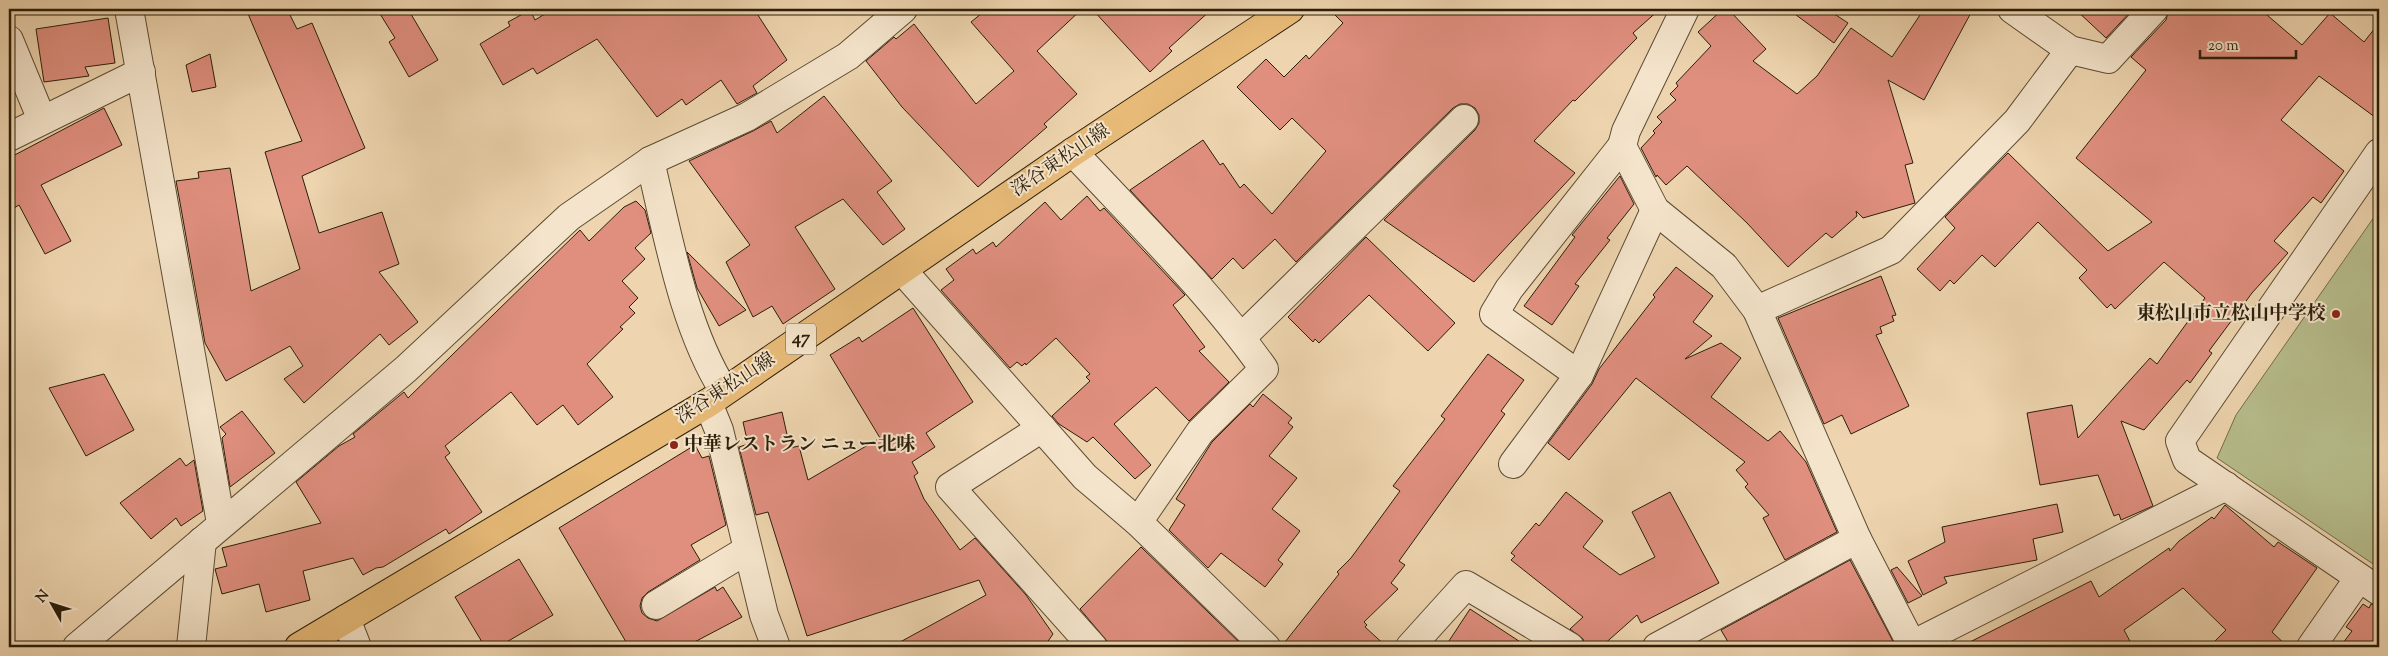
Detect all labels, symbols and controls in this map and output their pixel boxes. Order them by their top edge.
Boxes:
scale bar [2200,28,2297,60]
text: 20 m [2208,36,2239,57]
street label: 深谷東松山線 [1006,118,1116,204]
place label: 東松山市立松山中学校 [2136,301,2326,328]
marker: 東松山市立松山中学校 [2330,308,2342,320]
road number: 47 [786,324,816,354]
street label: 深谷東松山線 [671,347,781,431]
place label: 中華レストラン ニュー北味 [684,432,915,459]
marker: 中華レストラン ニュー北味 [668,439,680,451]
north arrow [28,578,78,628]
text: N [32,586,55,608]

